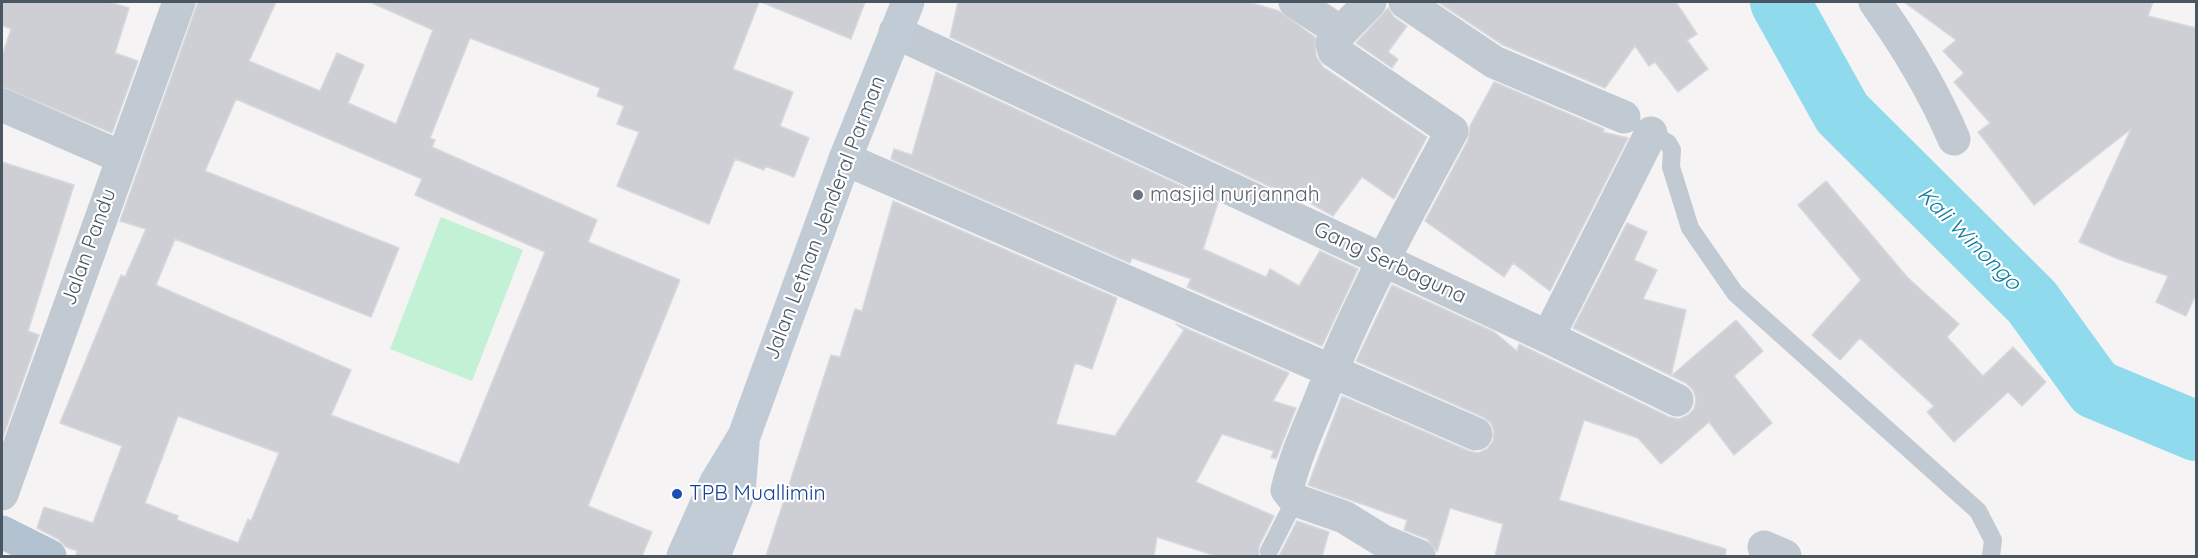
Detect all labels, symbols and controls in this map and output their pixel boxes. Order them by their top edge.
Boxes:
street label: Jalan Letnan Jenderal Parman [759,73,891,363]
place label: masjid nurjannah [1150,182,1320,208]
water label: Kali Winongo [1912,182,2026,296]
street label: Jalan Pandu [56,185,122,309]
marker: masjid nurjannah [1131,188,1145,202]
street label: Gang Serbaguna [1310,217,1470,309]
place label: TPB Muallimin [689,481,826,507]
marker: TPB Muallimin [670,487,684,501]

